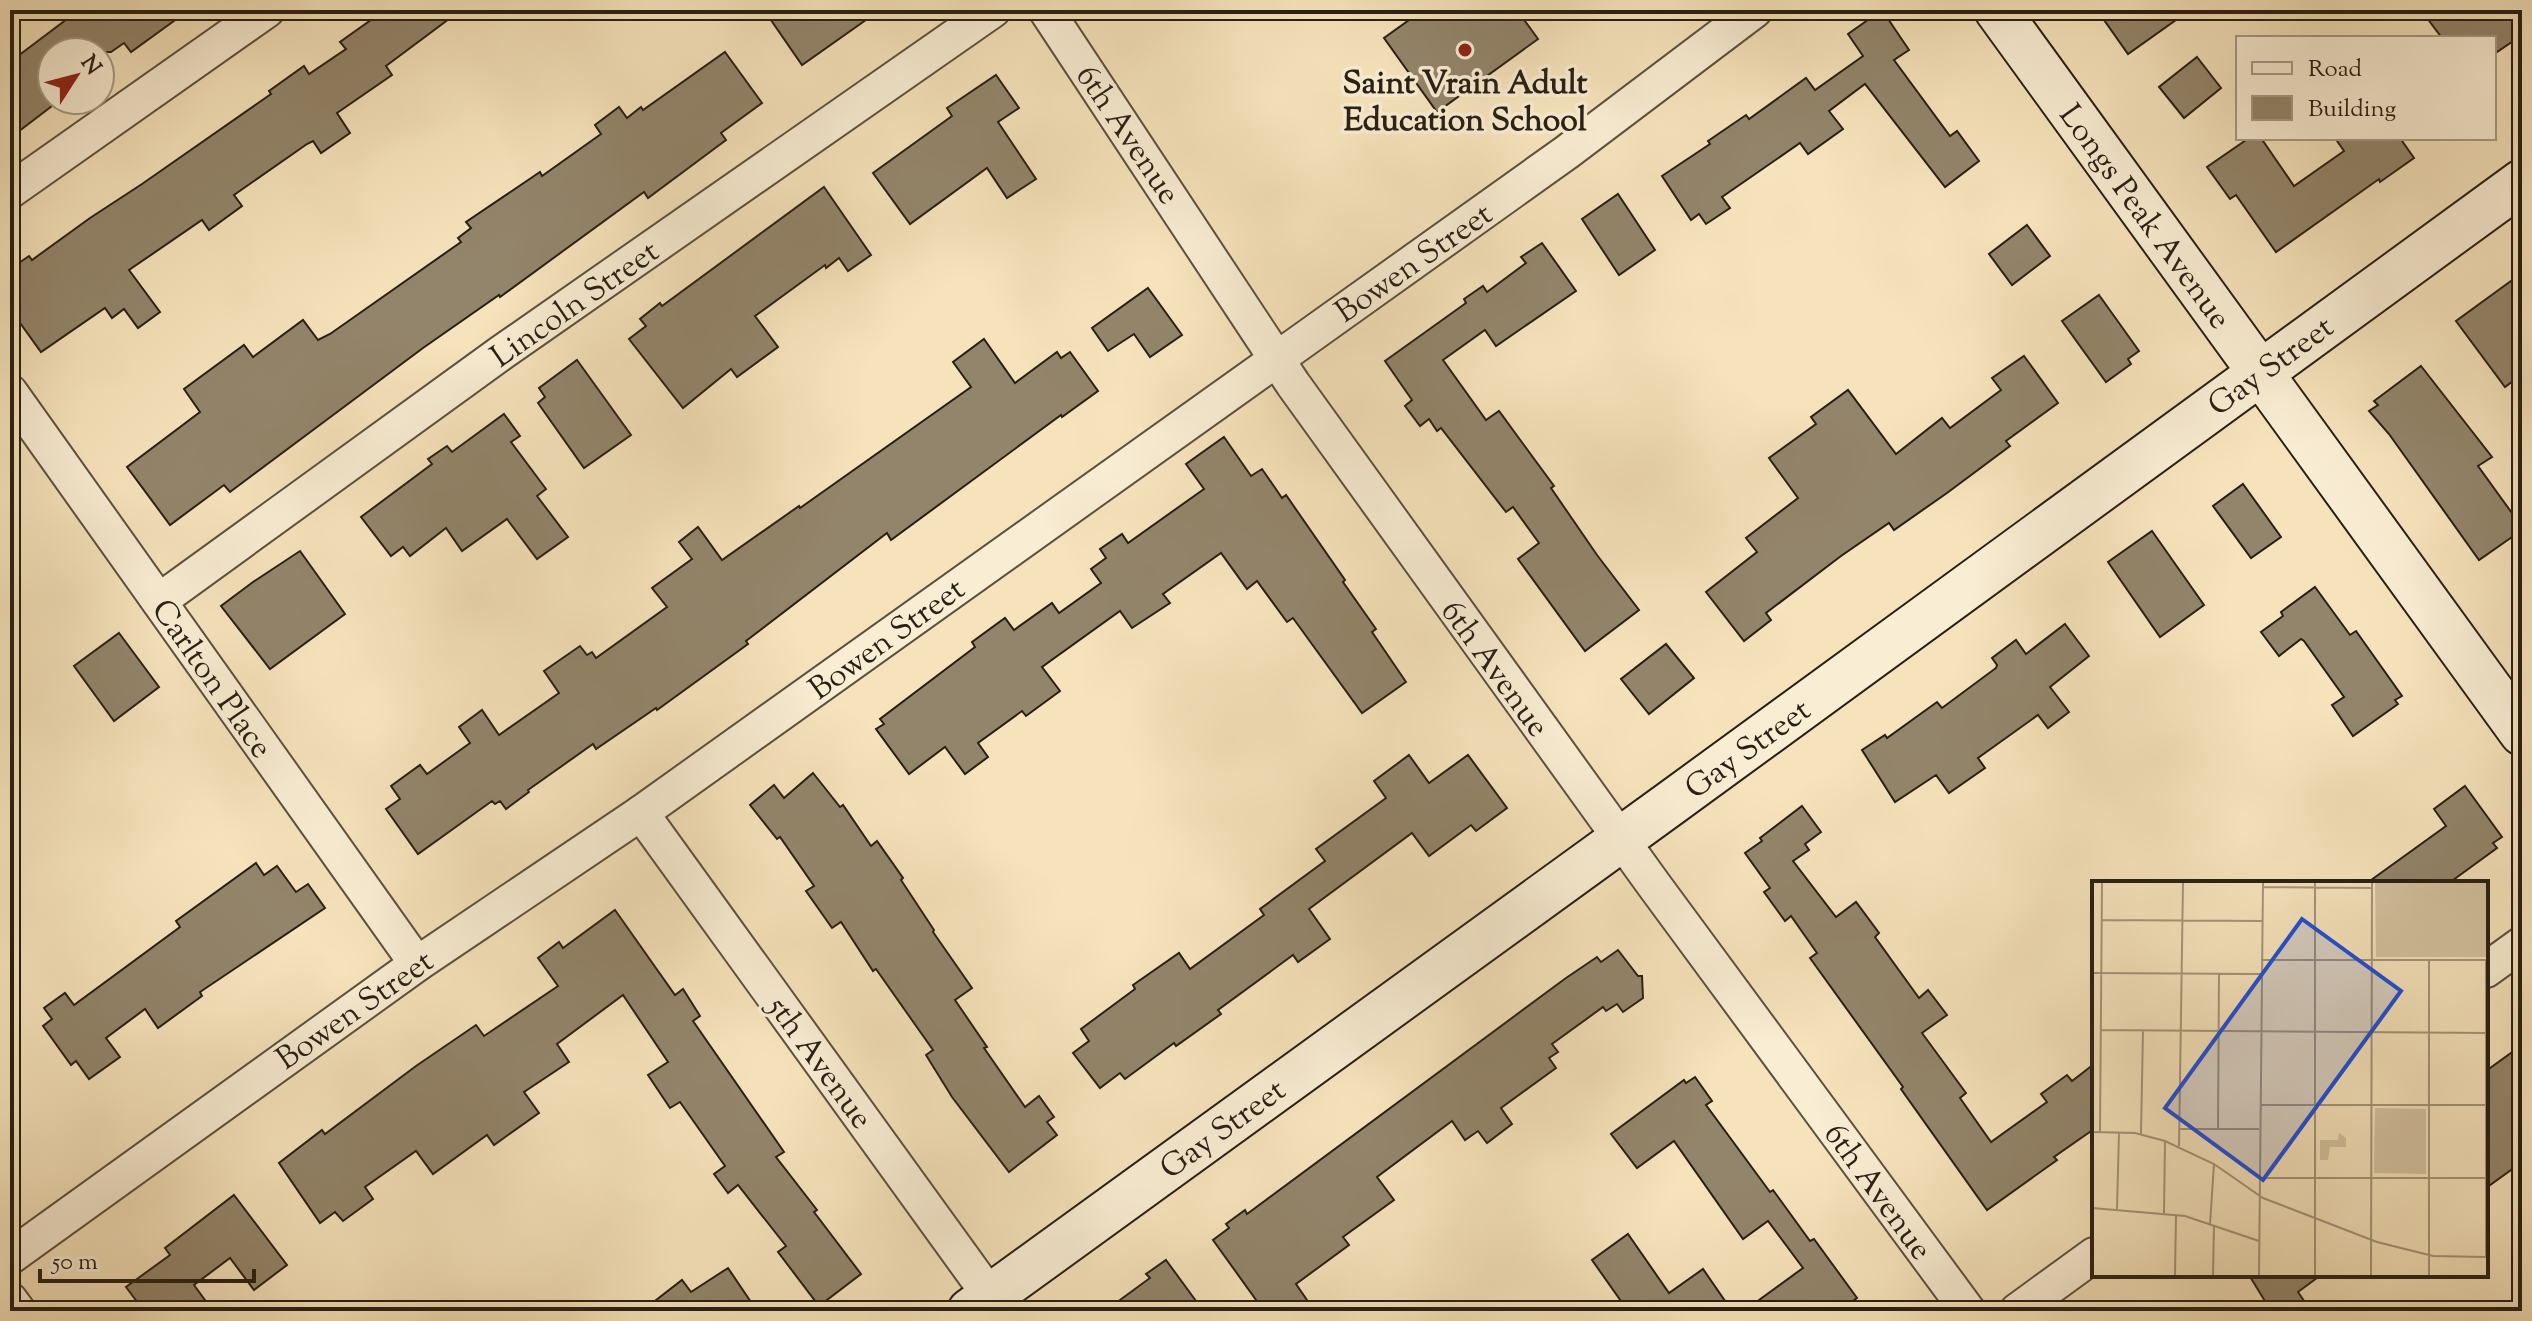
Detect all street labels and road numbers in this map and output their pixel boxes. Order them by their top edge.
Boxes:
street label: 6th Avenue [1063,57,1190,215]
street label: Longs Peak Avenue [2046,96,2241,340]
street label: Bowen Street [1327,193,1503,336]
street label: Lincoln Street [482,230,669,381]
street label: Gay Street [2199,306,2344,429]
street label: Bowen Street [800,568,975,713]
street label: Carlton Place [139,591,282,769]
street label: 6th Avenue [1428,592,1559,748]
street label: Gay Street [1676,689,1821,812]
street label: Bowen Street [268,940,444,1083]
street label: 5th Avenue [753,986,883,1140]
street label: Gay Street [1151,1069,1296,1192]
street label: 6th Avenue [1811,1115,1942,1271]

